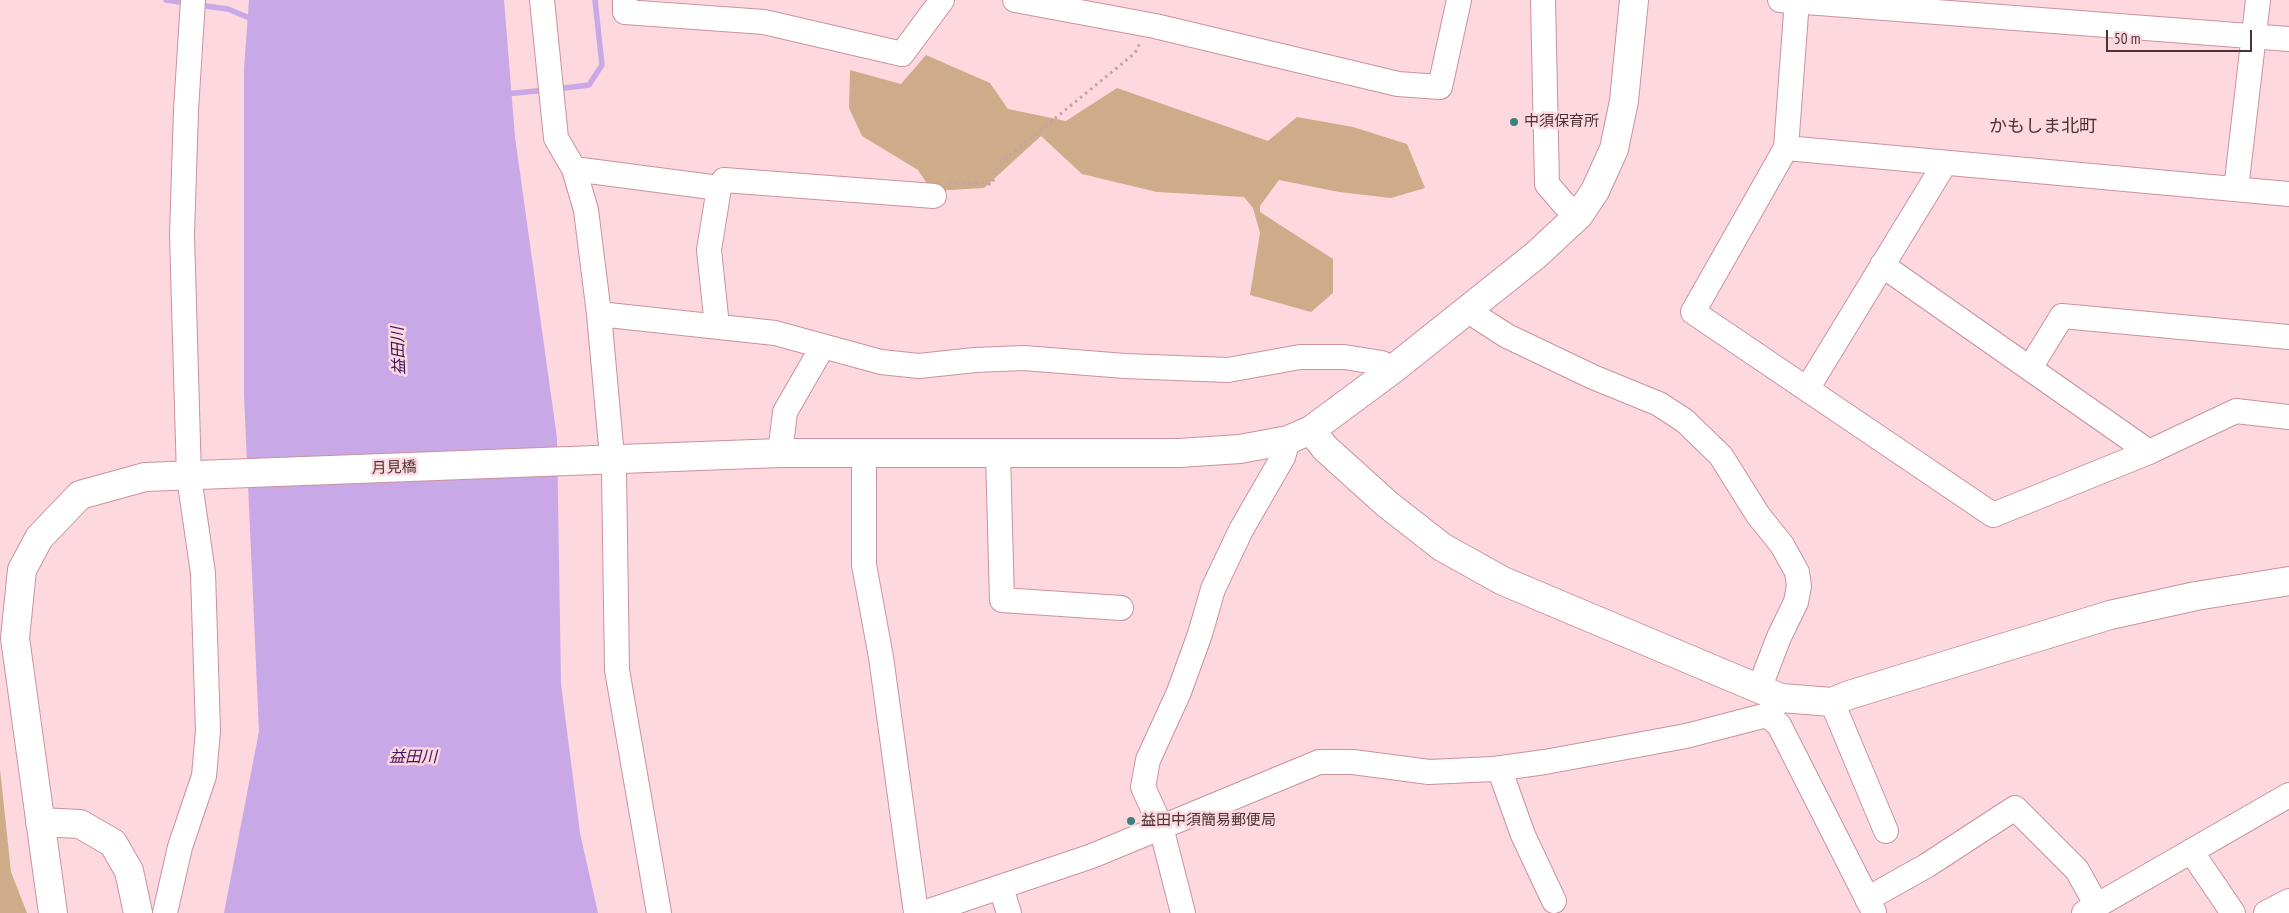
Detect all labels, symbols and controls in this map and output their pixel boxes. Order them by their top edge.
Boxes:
scale bar [2109,20,2255,52]
text: 50 m [2114,29,2140,48]
place label: 中須保育所 [1524,113,1599,131]
marker: 中須保育所 [1508,116,1520,128]
district label: かもしま北町 [1989,116,2097,138]
water label: 益田川 [389,327,409,375]
street label: 月見橋 [371,458,417,478]
water label: 益田川 [389,747,437,767]
place label: 益田中須簡易郵便局 [1141,812,1276,830]
marker: 益田中須簡易郵便局 [1125,815,1137,827]

